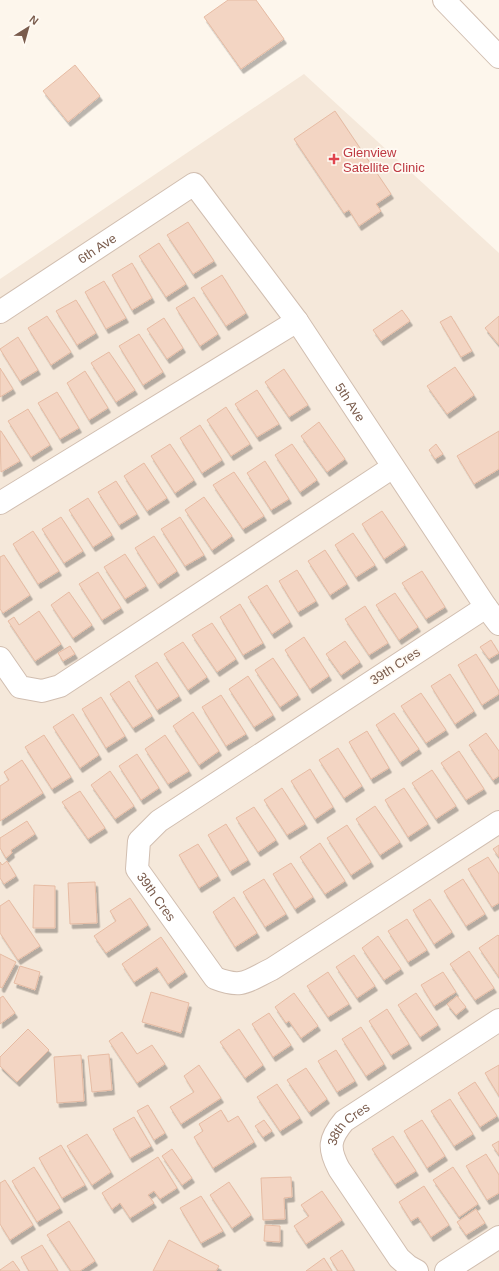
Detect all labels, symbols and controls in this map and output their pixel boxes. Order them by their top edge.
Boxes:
north arrow [8,8,48,48]
text: N [27,13,41,27]
place label: Glenview Satellite Clinic [343,145,425,175]
marker: Glenview Satellite Clinic [328,153,340,165]
street label: 6th Ave [75,230,119,266]
street label: 5th Ave [332,380,369,424]
street label: 39th Cres [367,644,423,688]
street label: 39th Cres [134,869,180,924]
street label: 38th Cres [324,1099,373,1147]

